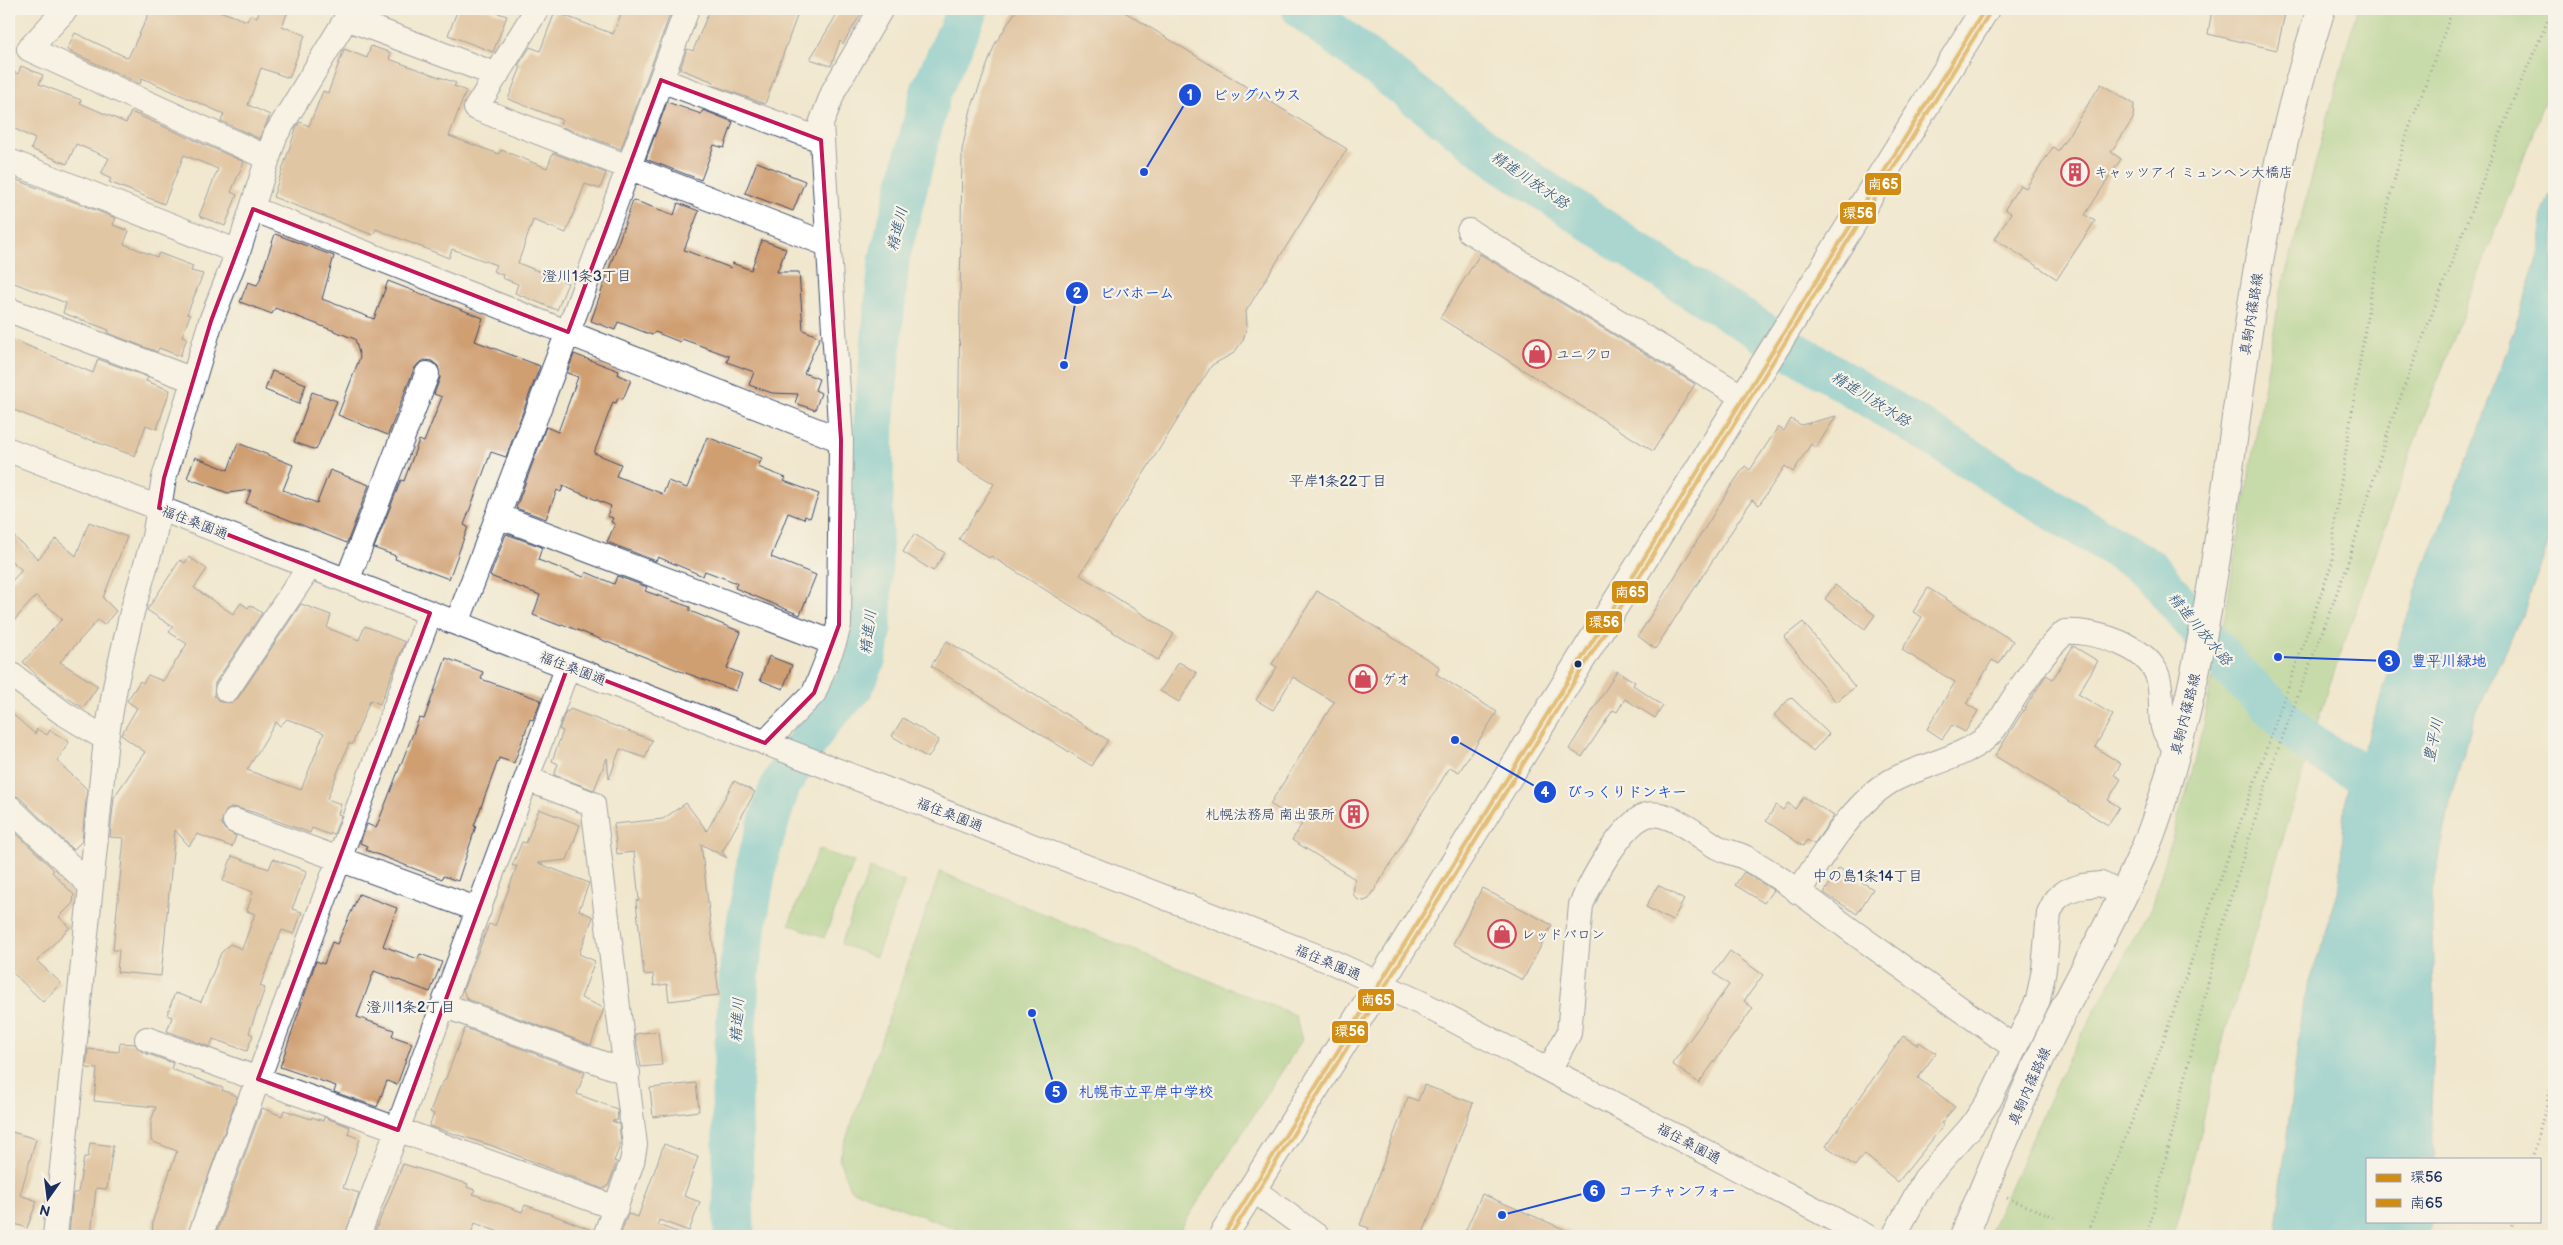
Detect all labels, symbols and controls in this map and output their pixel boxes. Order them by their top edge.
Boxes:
callout: ビッグハウス [1177,80,1312,110]
text: 1 [1187,86,1193,105]
text: ビッグハウス [1213,86,1301,105]
water label: 精進川放水路 [1487,147,1573,214]
building icon: キャッツアイ ミュンヘン大橋店 [2060,157,2090,187]
place label: キャッツアイ ミュンヘン大橋店 [2094,164,2293,181]
line badge: 南65 [1864,172,1902,196]
text: 南65 [1868,176,1898,193]
line badge: 環56 [1839,201,1877,225]
water label: 精進川 [883,205,912,253]
text: 環56 [1843,205,1873,222]
district label: 澄川1条3丁目 [542,267,632,286]
street label: 真駒内篠路線 [2237,271,2266,357]
callout: ビバホーム [1064,278,1184,308]
text: 2 [1073,284,1082,303]
text: ビバホーム [1100,284,1174,303]
shop icon: ユニクロ [1522,339,1552,369]
place label: ユニクロ [1556,346,1612,363]
water label: 精進川放水路 [1828,368,1915,432]
district label: 平岸1条22丁目 [1289,472,1387,491]
street label: 福住桑園通 [159,502,231,543]
line badge: 南65 [1611,580,1649,604]
text: 南65 [1615,584,1645,601]
water label: 精進川放水路 [2163,589,2236,671]
water label: 精進川 [856,609,881,656]
line badge: 環56 [1585,610,1623,634]
text: 環56 [1589,614,1619,631]
callout: 豊平川緑地 [2376,646,2496,676]
street label: 福住桑園通 [537,648,609,689]
text: 3 [2385,652,2394,671]
text: 豊平川緑地 [2411,652,2487,671]
unlabelled marker [1573,659,1583,669]
shop icon: ゲオ [1348,664,1378,694]
place label: ゲオ [1382,671,1410,688]
street label: 真駒内篠路線 [2167,671,2204,757]
water label: 豊平川 [2420,716,2447,764]
callout: びっくりドンキー [1532,777,1697,807]
text: 4 [1541,783,1550,802]
text: びっくりドンキー [1567,783,1687,802]
street label: 福住桑園通 [914,794,986,835]
building icon: 札幌法務局 南出張所 [1339,799,1369,829]
place label: 札幌法務局 南出張所 [1205,806,1335,823]
district label: 中の島1条14丁目 [1813,867,1923,886]
shop icon: レッドバロン [1487,919,1517,949]
place label: レッドバロン [1521,926,1605,943]
street label: 福住桑園通 [1292,941,1363,984]
line badge: 南65 [1357,988,1395,1012]
text: 南65 [1361,992,1391,1009]
water label: 精進川 [726,997,749,1043]
district label: 澄川1条2丁目 [366,998,456,1017]
line badge: 環56 [1331,1020,1369,1044]
text: 環56 [1335,1023,1365,1040]
street label: 真駒内篠路線 [2005,1044,2054,1128]
callout: 札幌市立平岸中学校 [1043,1077,1223,1107]
text: 5 [1052,1083,1061,1102]
text: 札幌市立平岸中学校 [1078,1083,1214,1102]
street label: 福住桑園通 [1654,1120,1724,1167]
legend [2366,1158,2540,1222]
text: 環56 [2410,1168,2443,1187]
north arrow [22,1172,72,1222]
callout: コーチャンフォー [1582,1176,1747,1206]
text: 6 [1589,1182,1599,1201]
text: コーチャンフォー [1618,1182,1736,1201]
text: 南65 [2410,1194,2443,1213]
text: N [38,1201,52,1220]

